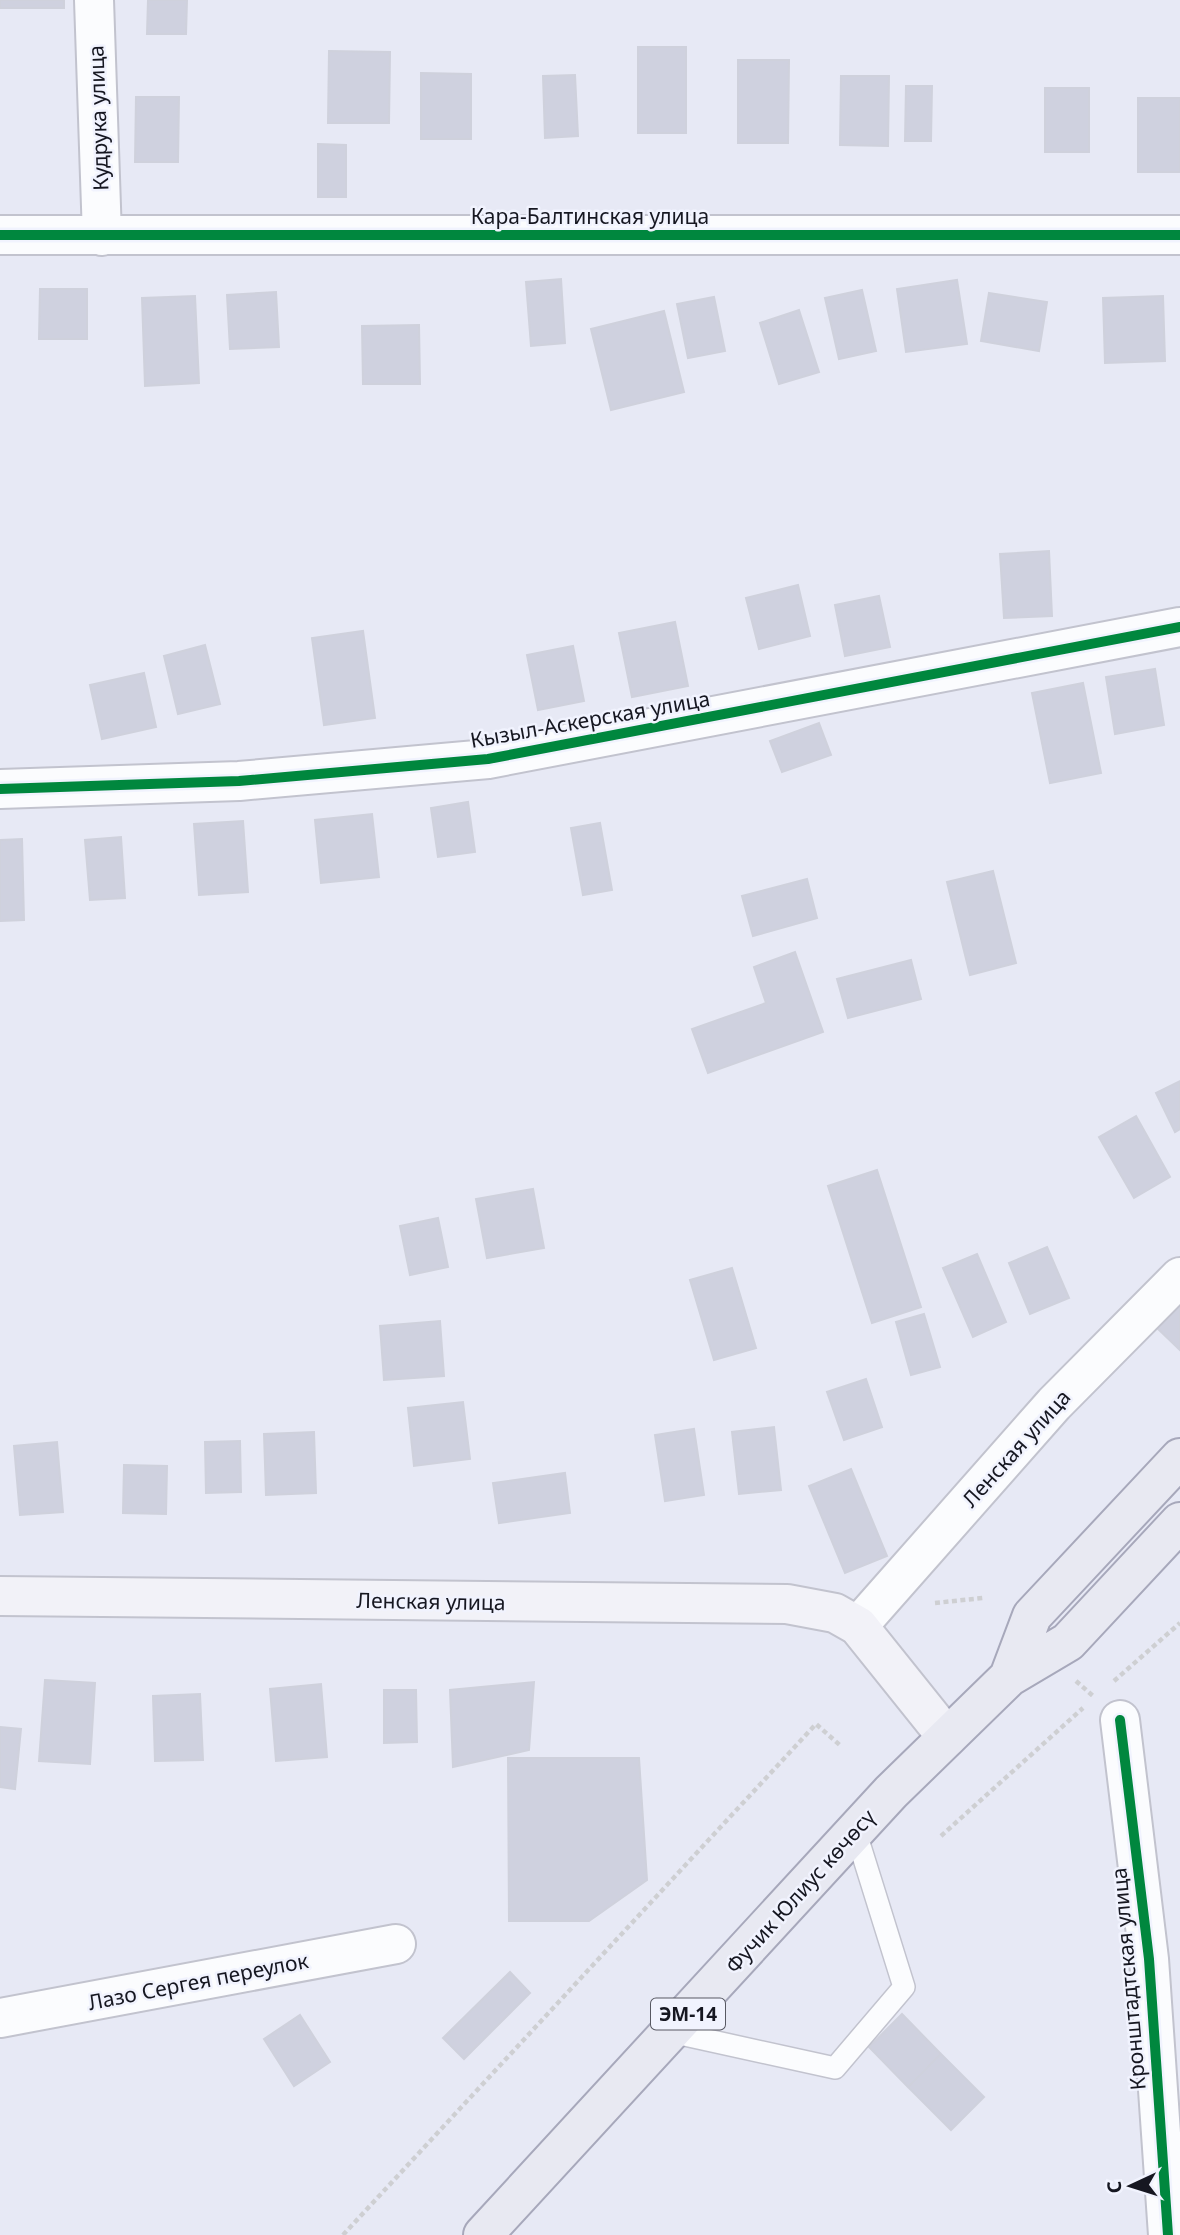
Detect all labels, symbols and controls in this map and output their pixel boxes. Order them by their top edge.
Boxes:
street label: Кудрука улица [81,45,115,191]
street label: Кара-Балтинская улица [471,202,709,230]
street label: Кызыл-Аскерская улица [468,684,712,754]
street label: Ленская улица [956,1383,1076,1513]
street label: Ленская улица [356,1586,506,1616]
street label: Фучик Юлиус көчөсү [719,1803,881,1979]
street label: Кронштадтская улица [1104,1867,1152,2091]
street label: Лазо Сергея переулок [85,1946,311,2016]
road number: ЭМ-14 [651,1998,725,2030]
north arrow [1096,2151,1166,2221]
text: С [1101,2180,1127,2194]

